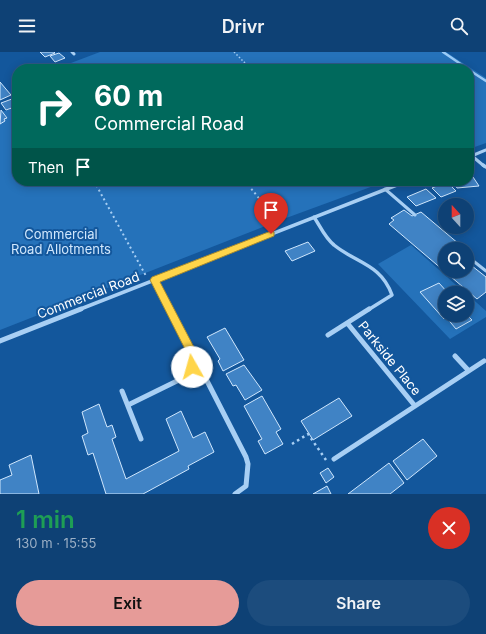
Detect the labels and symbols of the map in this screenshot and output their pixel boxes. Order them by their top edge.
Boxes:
pin [254,193,288,234]
north arrow [438,198,474,234]
park label: Commercial Road Allotments [11,226,111,257]
street label: Commercial Road [35,268,141,322]
street label: Parkside Place [355,318,425,398]
position arrow [171,346,213,388]

